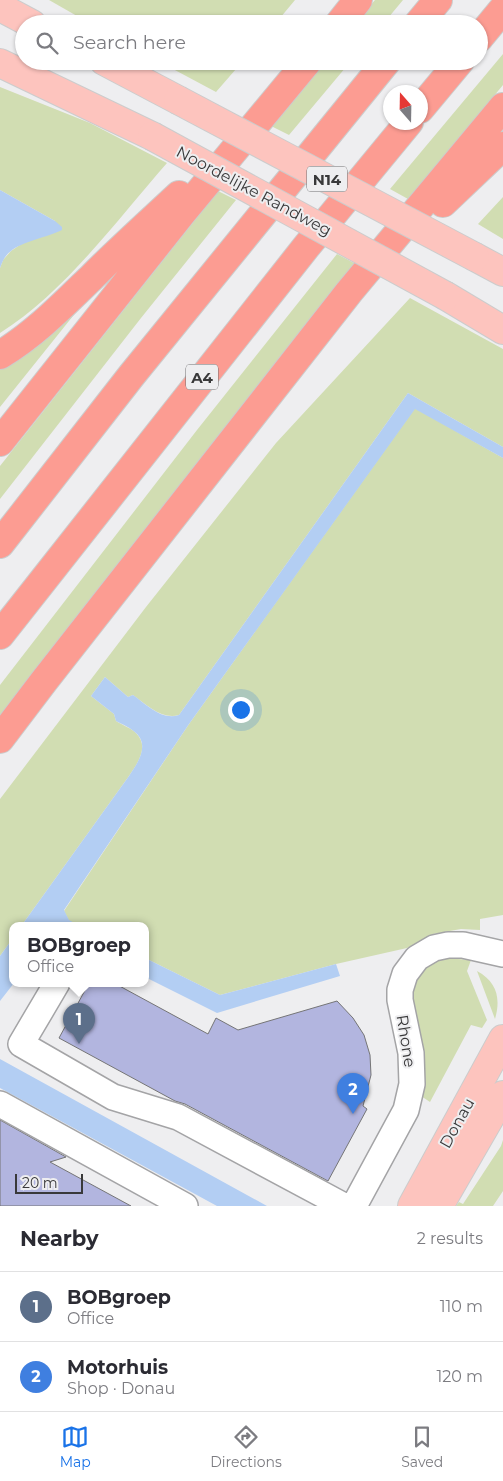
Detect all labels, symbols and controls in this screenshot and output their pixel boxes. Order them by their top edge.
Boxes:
search box [15,15,488,70]
icon: search [33,29,61,57]
text: Search here [73,31,186,54]
north arrow [383,85,428,130]
street label: Noordelijke Randweg [173,142,335,240]
road number: N14 [307,166,347,192]
road number: A4 [186,364,218,390]
your location [228,697,254,723]
popup [9,922,149,987]
text: BOBgroep [27,934,131,957]
text: Office [27,957,74,976]
pin: 1 [63,1003,95,1044]
street label: Rhone [392,1013,420,1069]
pin: 2 [337,1073,369,1114]
street label: Donau [436,1095,478,1151]
scale bar [15,1171,82,1194]
text: 20 m [22,1174,58,1192]
text: Nearby [20,1226,99,1251]
text: 2 results [417,1229,483,1248]
text: BOBgroep [67,1286,171,1309]
text: 1 [33,1297,39,1316]
text: 110 m [440,1297,483,1316]
text: Office [67,1309,114,1328]
text: Motorhuis [67,1356,168,1379]
text: 2 [31,1367,41,1386]
text: 120 m [436,1367,483,1386]
text: Shop · Donau [67,1379,175,1398]
tab: Map [60,1423,91,1471]
tab: Directions [210,1423,282,1471]
tab: Saved [401,1423,443,1471]

